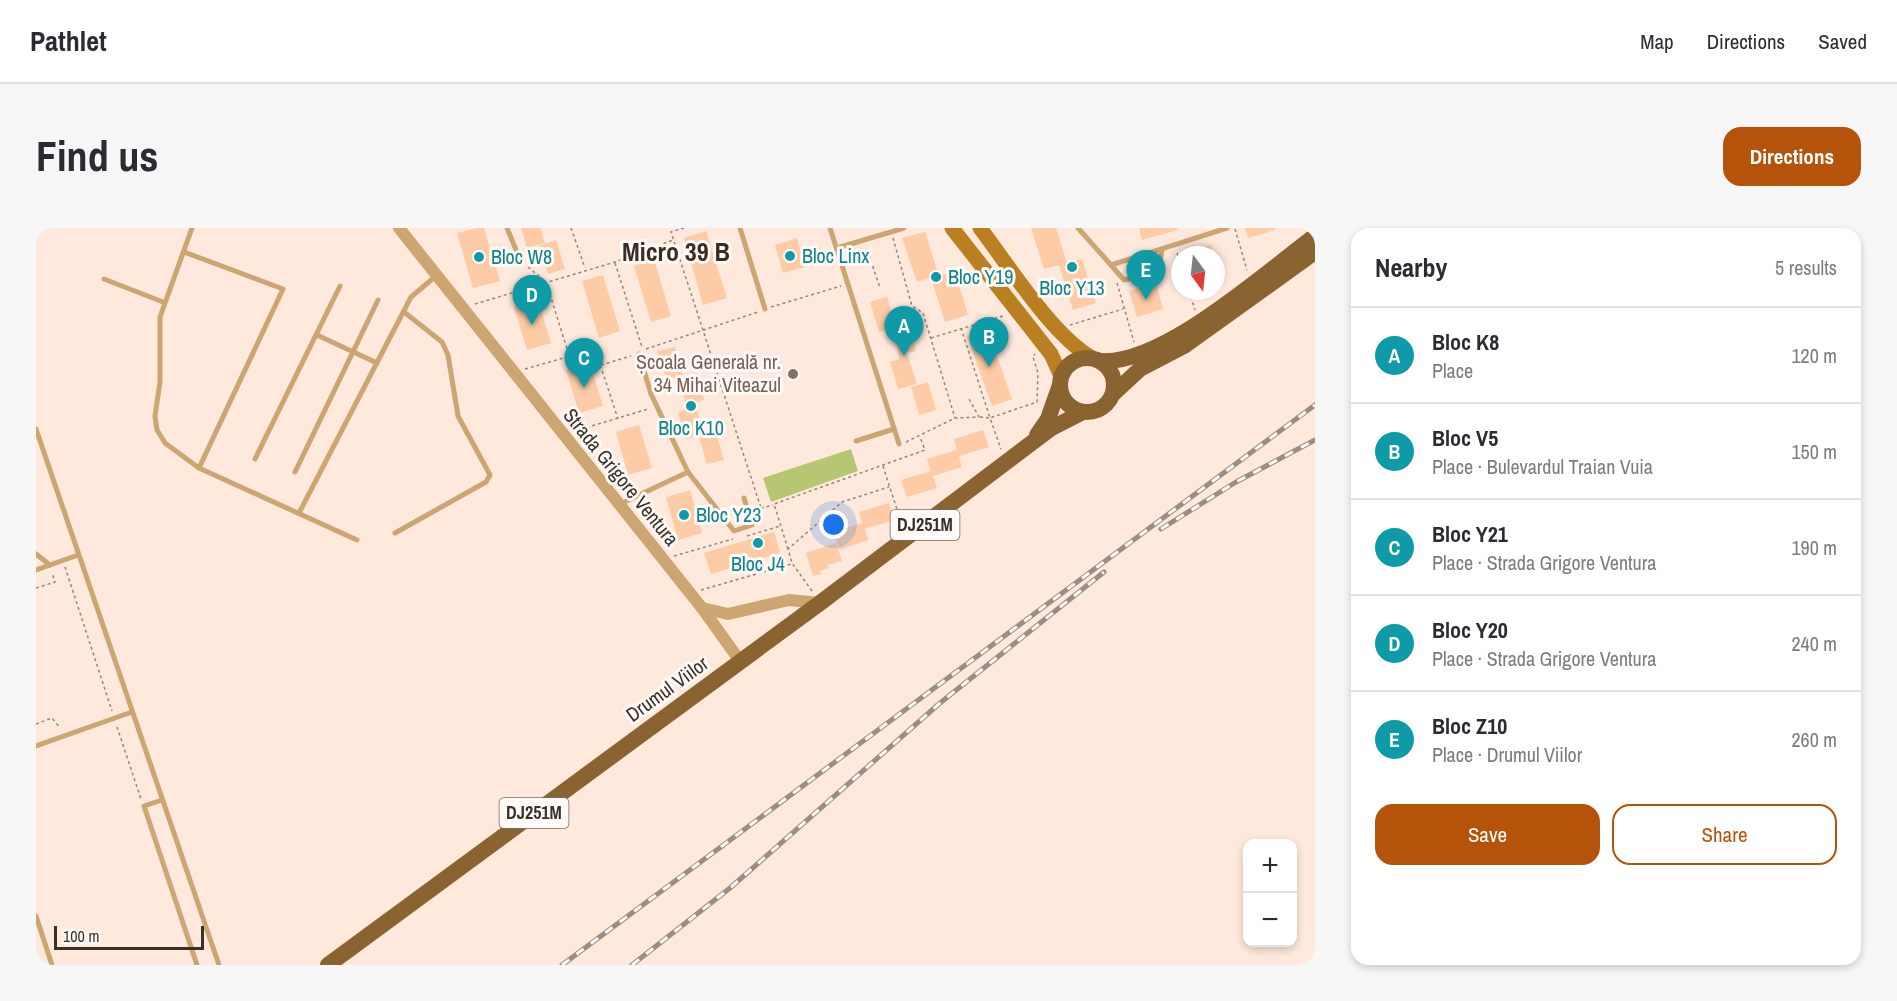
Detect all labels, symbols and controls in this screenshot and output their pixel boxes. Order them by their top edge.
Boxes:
text: Pathlet [30,22,107,60]
text: Map [1640,27,1674,56]
text: Directions [1707,27,1785,56]
text: Saved [1818,27,1867,56]
button: Directions [1723,127,1861,186]
text: Find us [36,128,158,184]
district label: Micro 39 B [622,234,730,269]
place label: Bloc Linx [802,242,870,269]
place label: Bloc W8 [491,243,552,270]
north arrow [1171,246,1225,300]
marker: Bloc Linx [783,249,797,263]
marker: Bloc W8 [472,250,486,264]
pin: E [1126,250,1166,300]
text: Nearby [1375,250,1447,285]
text: 5 results [1775,254,1837,281]
marker: Bloc Y13 [1065,260,1079,274]
place label: Bloc Y19 [948,263,1013,290]
marker: Bloc Y19 [929,270,943,284]
place label: Bloc Y13 [1039,274,1105,301]
pin: D [512,276,552,325]
pin: A [884,306,924,356]
pin: B [970,318,1008,367]
text: Bloc K8 [1432,327,1499,357]
pin: C [564,338,604,388]
text: A [1389,342,1400,369]
text: 120 m [1791,342,1837,369]
place label: Școala Generală nr. 34 Mihai Viteazul [636,348,781,398]
text: Place [1432,357,1473,384]
marker: Școala Generală nr. 34 Mihai Viteazul [786,367,800,381]
marker: Bloc K10 [684,399,698,413]
street label: Strada Grigore Ventura [558,402,685,551]
place label: Bloc K10 [658,414,724,441]
text: Bloc V5 [1432,423,1498,453]
text: B [1389,438,1400,465]
text: 150 m [1791,438,1837,465]
text: Place · Bulevardul Traian Vuia [1432,453,1653,480]
place label: Bloc Y23 [696,501,761,528]
marker: Bloc Y23 [677,508,691,522]
your location [819,510,848,539]
road number: DJ251M [890,510,960,540]
text: Bloc Y21 [1432,519,1508,549]
text: C [1389,534,1400,561]
text: 190 m [1791,534,1837,561]
marker: Bloc J4 [751,536,765,550]
text: Place · Strada Grigore Ventura [1432,549,1656,576]
place label: Bloc J4 [731,550,785,577]
text: Bloc Y20 [1432,615,1508,645]
text: D [1389,630,1400,657]
text: 240 m [1791,630,1837,657]
text: Place · Strada Grigore Ventura [1432,645,1656,672]
street label: Drumul Viilor [620,649,714,728]
text: Bloc Z10 [1432,711,1507,741]
text: E [1389,726,1400,753]
text: 260 m [1791,726,1837,753]
text: Place · Drumul Viilor [1432,741,1582,768]
road number: DJ251M [500,798,568,828]
button: Save [1375,804,1600,865]
button: Share [1612,804,1837,865]
map controls [1243,839,1297,947]
button: + [1243,839,1297,893]
button: − [1243,893,1297,947]
scale bar [54,923,204,950]
text: 100 m [63,925,99,947]

